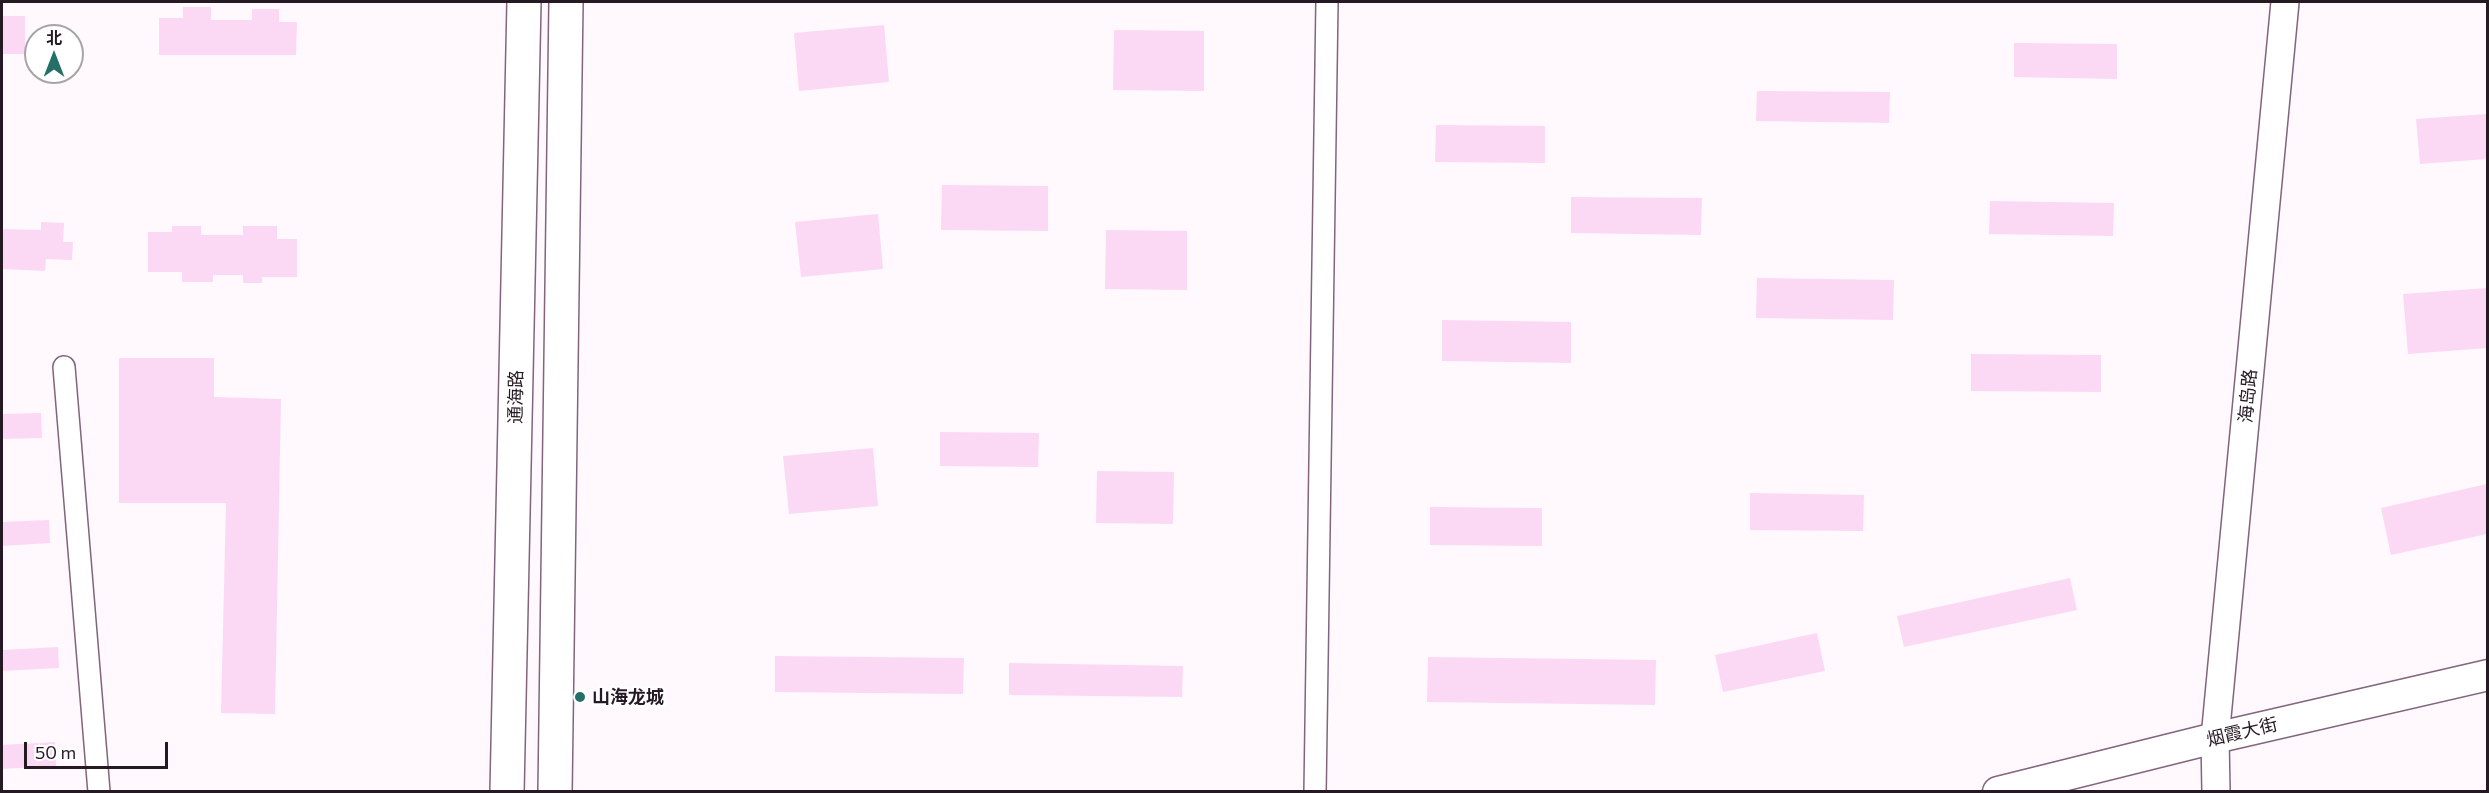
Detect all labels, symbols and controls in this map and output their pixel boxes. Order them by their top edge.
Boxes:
north arrow [24,24,84,84]
text: 北 [46,28,62,47]
street label: 海岛路 [2235,368,2261,424]
street label: 通海路 [505,370,527,424]
place label: 山海龙城 [592,686,664,708]
marker: 山海龙城 [573,690,587,704]
street label: 烟霞大街 [2204,713,2280,751]
scale bar [27,730,171,768]
text: 50 m [35,741,76,763]

